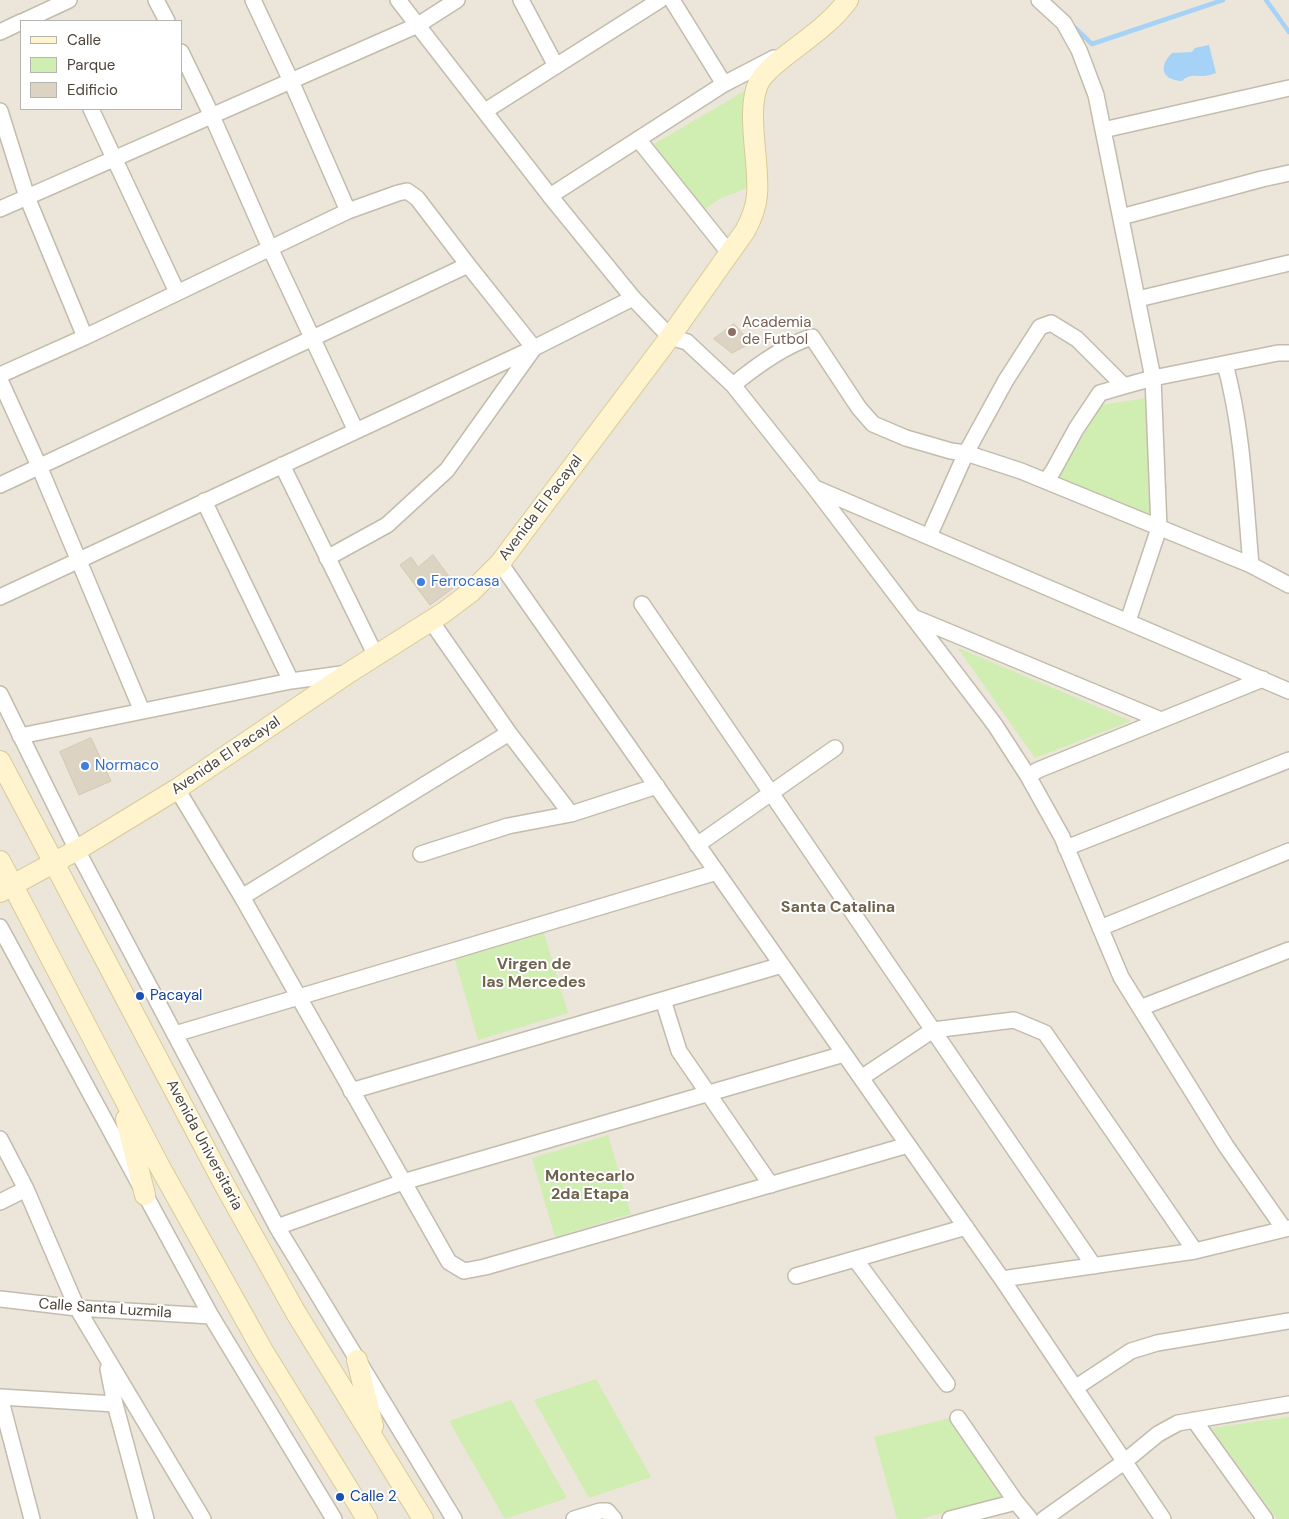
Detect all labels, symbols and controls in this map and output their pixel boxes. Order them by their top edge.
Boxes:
legend [20,20,182,110]
text: Calle [67,30,101,50]
text: Parque [67,55,115,75]
text: Edificio [67,80,118,100]
place label: Academia de Futbol [742,314,811,349]
marker: Academia de Futbol [726,326,738,338]
street label: Avenida El Pacayal [496,452,586,564]
place label: Ferrocasa [431,573,499,591]
marker: Ferrocasa [415,576,427,588]
street label: Avenida El Pacayal [168,713,284,799]
place label: Normaco [95,757,159,775]
marker: Normaco [79,760,91,772]
district label: Santa Catalina [781,898,895,918]
district label: Virgen de las Mercedes [482,955,586,993]
place label: Pacayal [150,987,202,1005]
marker: Pacayal [134,990,146,1002]
street label: Avenida Universitaria [162,1077,246,1213]
district label: Montecarlo 2da Etapa [545,1167,635,1205]
street label: Calle Santa Luzmila [38,1295,172,1323]
place label: Calle 2 [350,1488,397,1506]
marker: Calle 2 [334,1491,346,1503]

